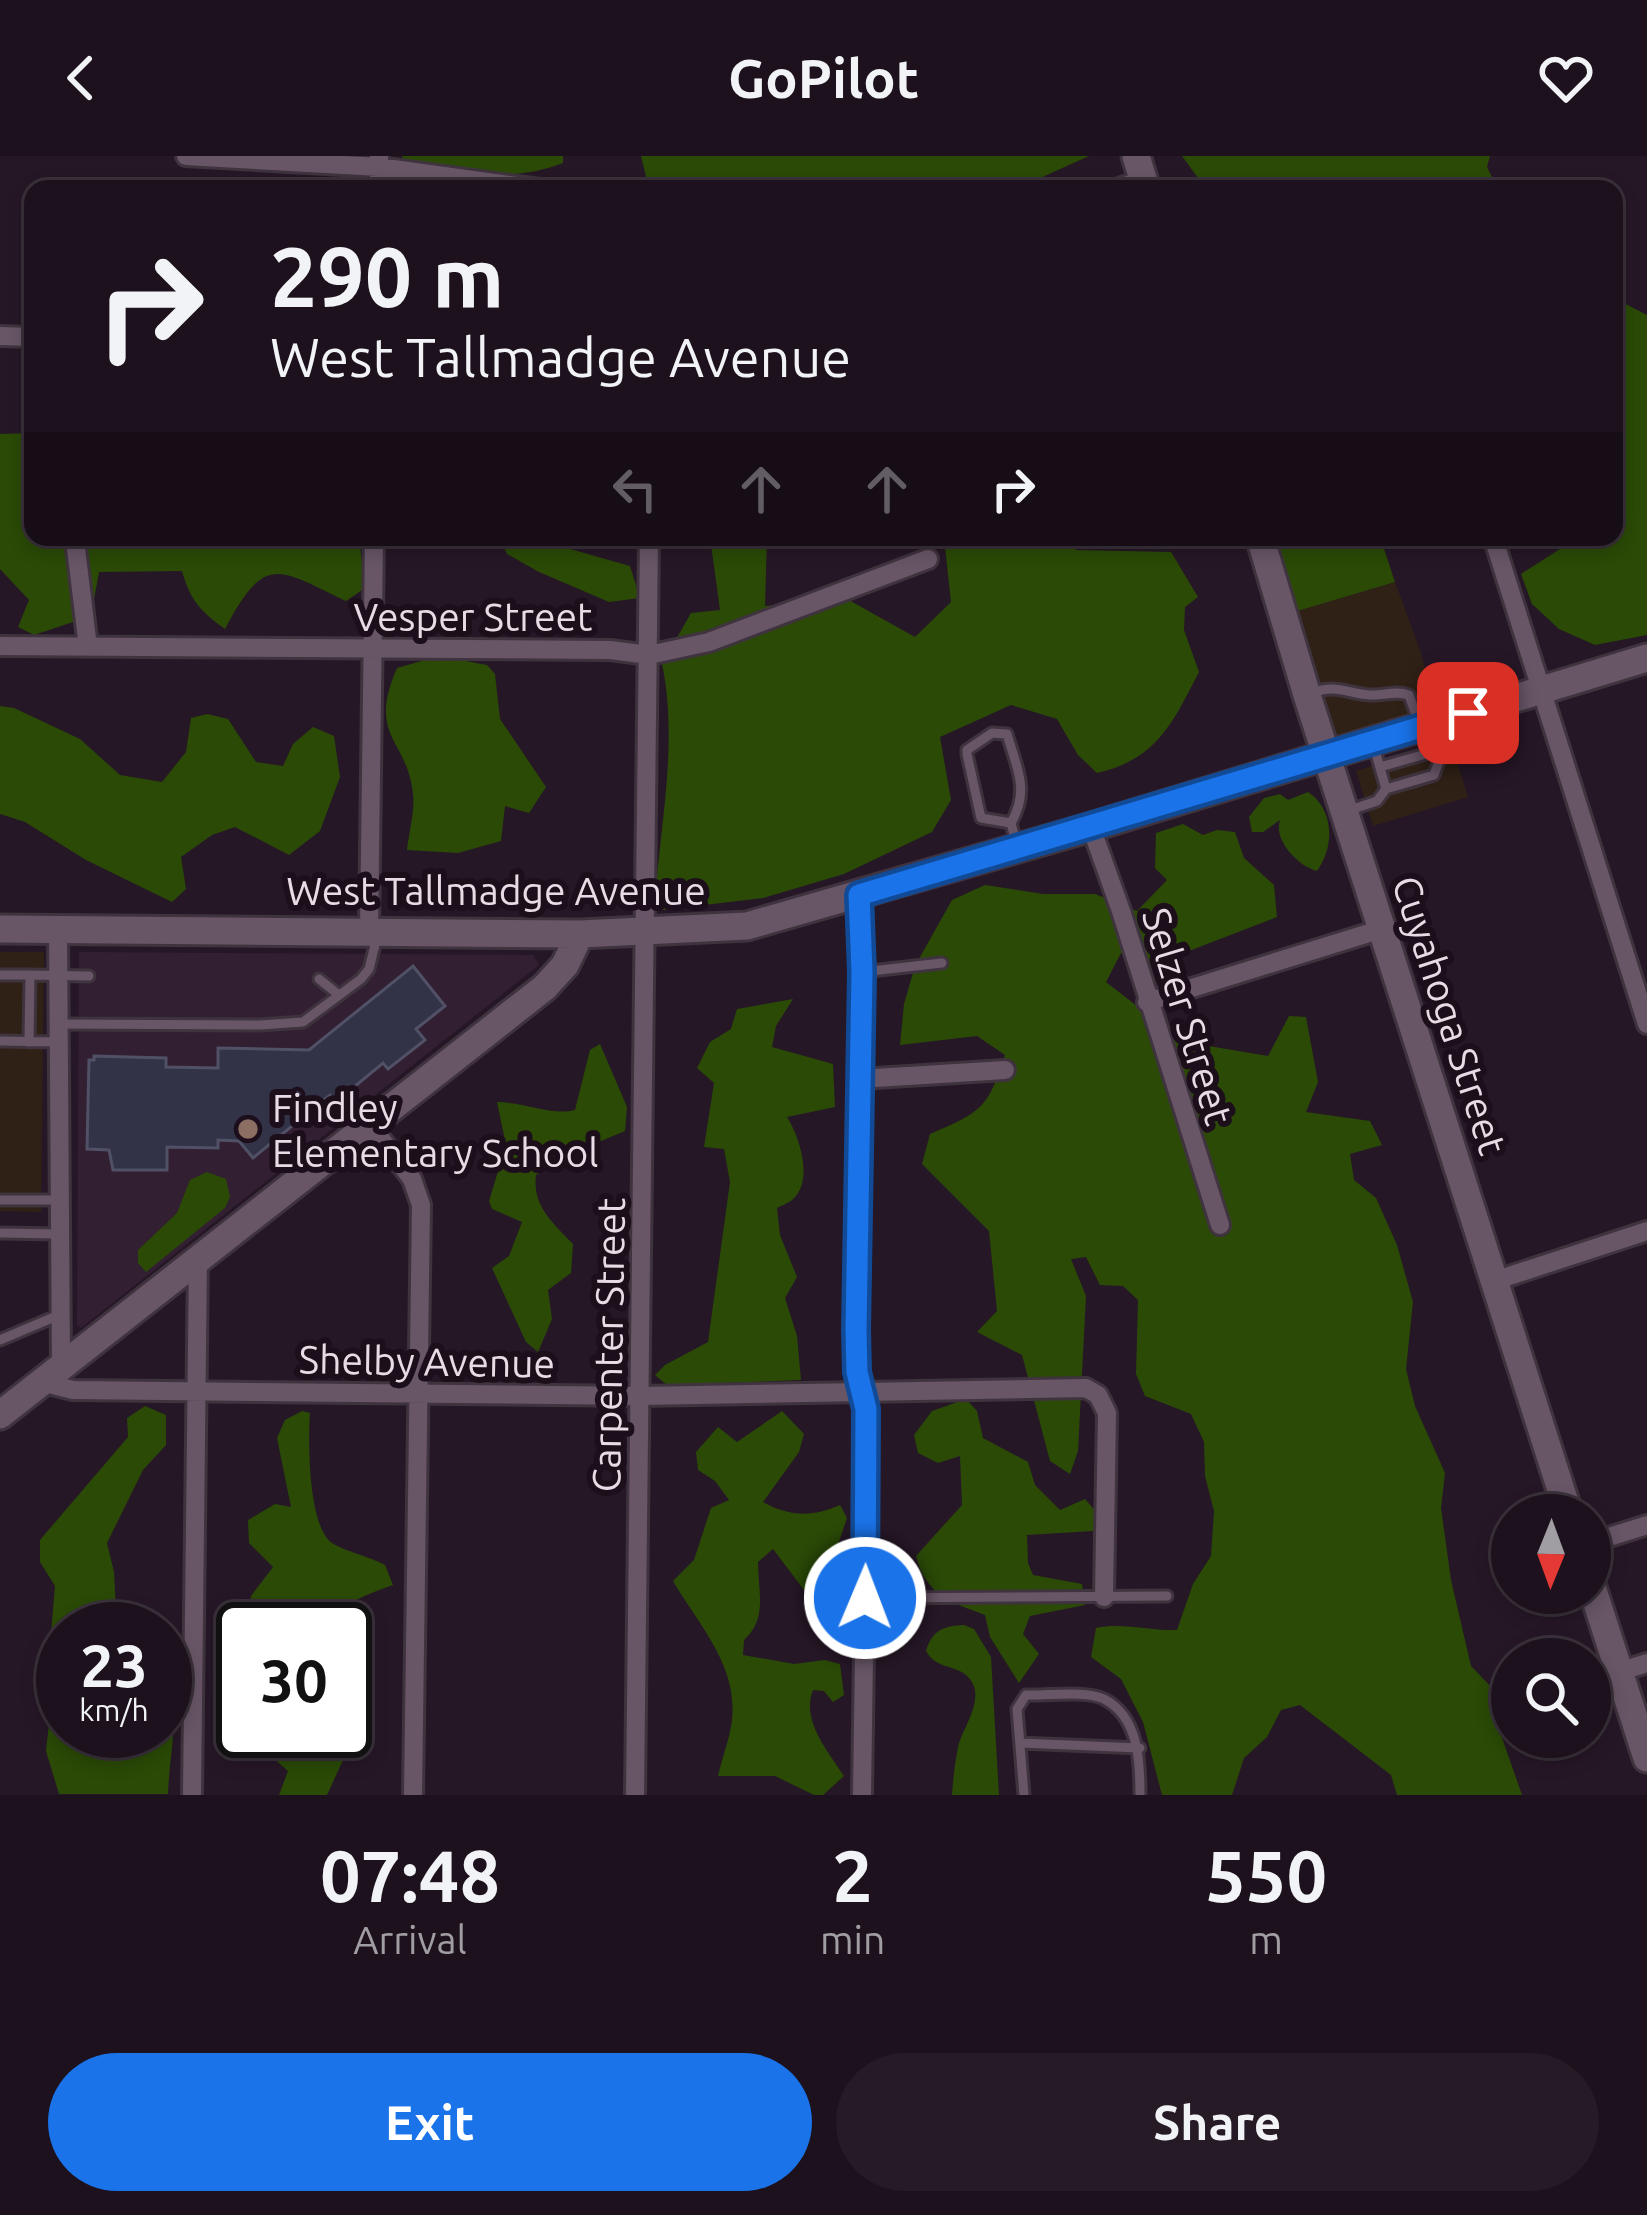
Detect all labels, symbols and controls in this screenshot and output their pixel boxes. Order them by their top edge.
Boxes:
icon: back [48,45,114,111]
icon: heart [1533,45,1599,111]
text: GoPilot [728,48,919,108]
icon: right [72,228,228,384]
text: 290 m [270,229,504,323]
text: West Tallmadge Avenue [270,327,851,387]
icon: left [602,456,668,522]
icon: ahead [728,456,794,522]
icon: ahead [854,456,920,522]
icon: right [980,456,1046,522]
street label: Vesper Street [354,595,592,638]
pin [1417,662,1519,764]
icon: arrive [1435,680,1501,746]
street label: West Tallmadge Avenue [286,869,706,912]
street label: Cuyahoga Street [1385,870,1515,1160]
street label: Selzer Street [1135,903,1241,1129]
place label: Findley Elementary School [272,1086,598,1174]
marker: Findley Elementary School [235,1116,261,1142]
street label: Carpenter Street [584,1197,632,1493]
street label: Shelby Avenue [298,1337,556,1385]
north arrow [1491,1494,1611,1614]
map controls [1491,1494,1611,1758]
position arrow [802,1535,928,1661]
speed limit sign: 30 [216,1602,372,1758]
text: 23 [80,1631,148,1698]
button: search [1491,1638,1611,1758]
text: km/h [79,1693,149,1727]
text: 07:48 [320,1835,500,1916]
text: 2 [832,1835,873,1916]
text: 550 [1205,1835,1327,1916]
text: Arrival [353,1918,467,1961]
text: min [820,1918,885,1961]
text: m [1249,1918,1283,1961]
button: Exit [48,2053,812,2191]
button: Share [836,2053,1599,2191]

